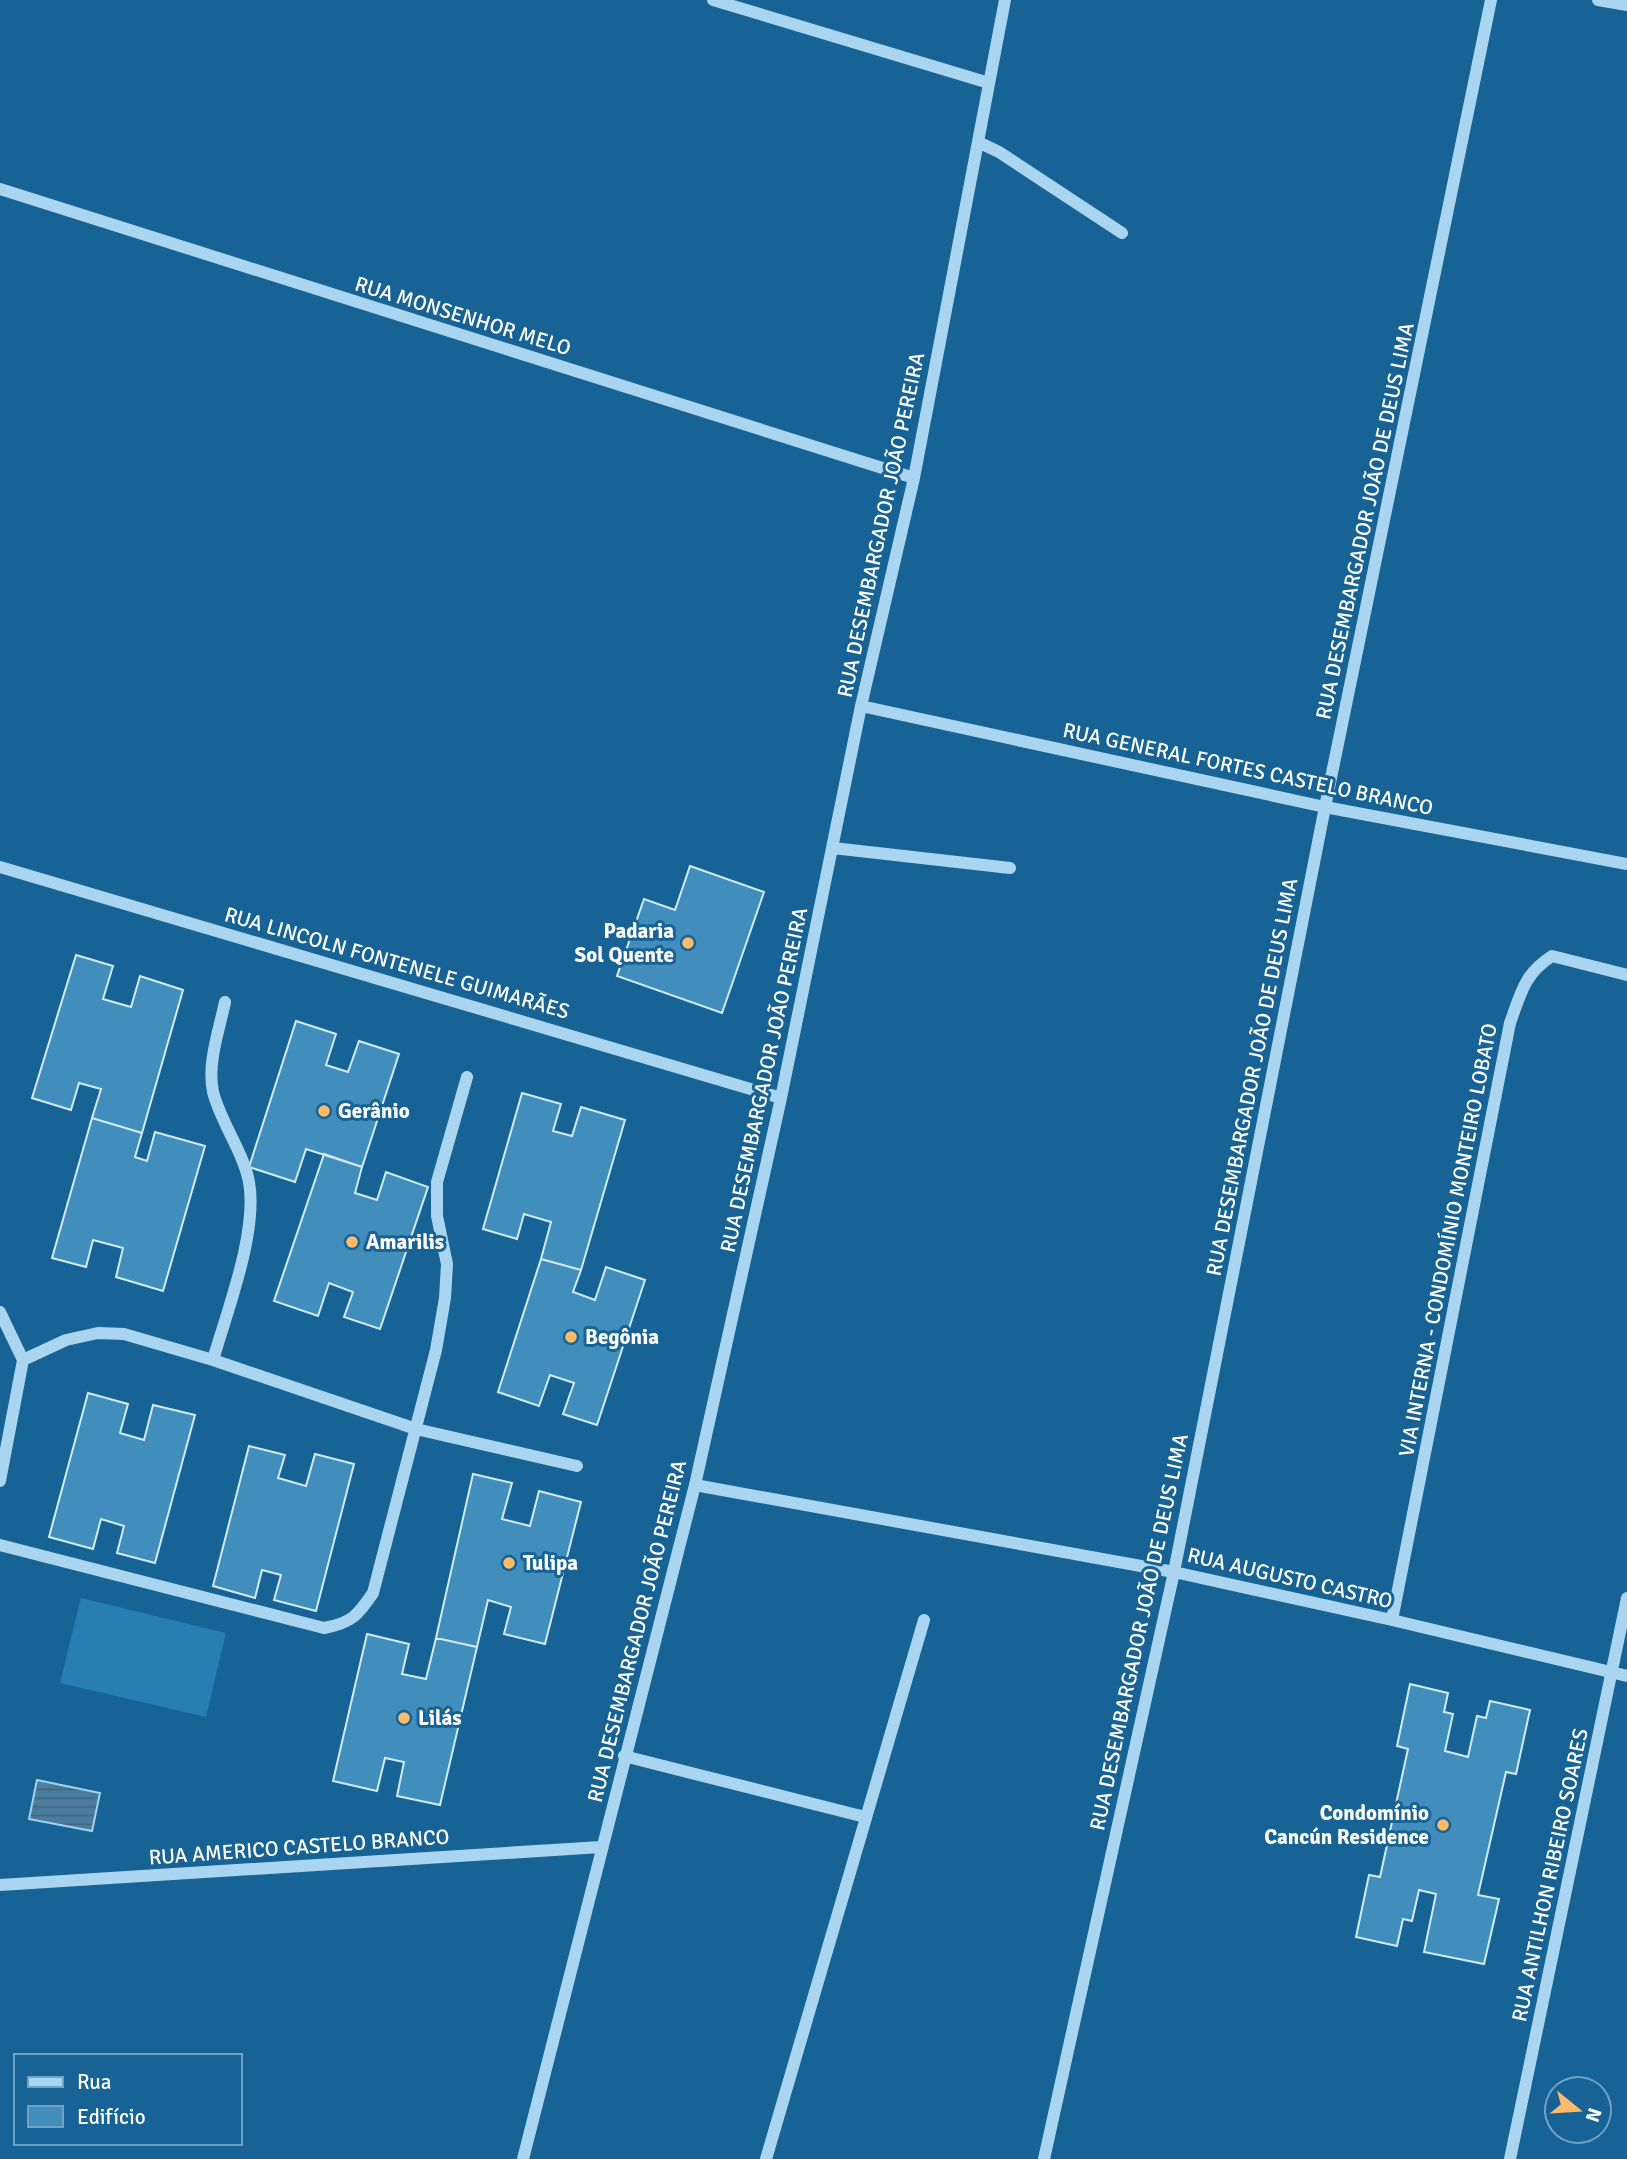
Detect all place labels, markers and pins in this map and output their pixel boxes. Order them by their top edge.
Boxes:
place label: Padaria Sol Quente [575,918,674,968]
marker: Padaria Sol Quente [680,935,696,951]
place label: Gerânio [338,1098,410,1124]
marker: Gerânio [316,1103,332,1119]
place label: Amarilis [366,1229,444,1255]
marker: Amarilis [344,1234,360,1250]
place label: Begônia [585,1324,659,1350]
marker: Begônia [563,1329,579,1345]
place label: Tulipa [523,1550,578,1576]
marker: Tulipa [501,1555,517,1571]
place label: Lilás [418,1705,462,1731]
marker: Lilás [396,1710,412,1726]
place label: Condomínio Cancún Residence [1264,1800,1429,1850]
marker: Condomínio Cancún Residence [1435,1817,1451,1833]

